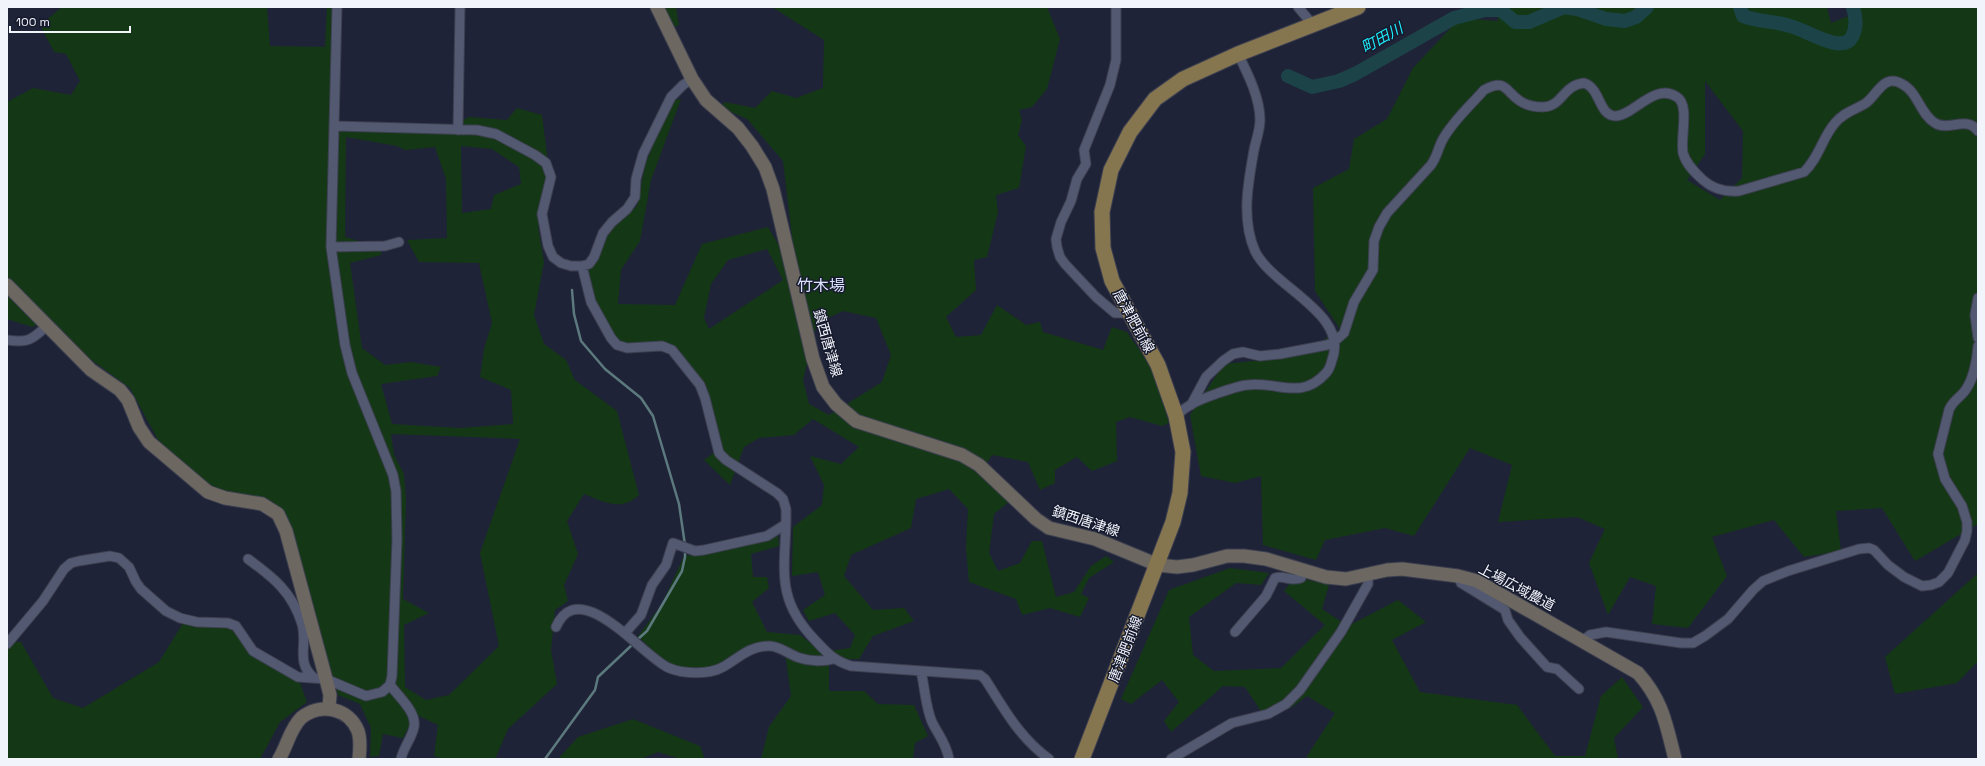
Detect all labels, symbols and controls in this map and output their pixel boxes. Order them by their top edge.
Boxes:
scale bar [10,8,130,34]
text: 100 m [16,14,50,30]
water label: 町田川 [1357,17,1408,57]
district label: 竹木場 [797,275,845,296]
street label: 唐津肥前線 [1109,286,1159,356]
street label: 鎮西唐津線 [810,307,846,379]
street label: 鎮西唐津線 [1050,502,1122,540]
street label: 上場広域農道 [1476,559,1558,615]
street label: 唐津肥前線 [1104,613,1146,685]

